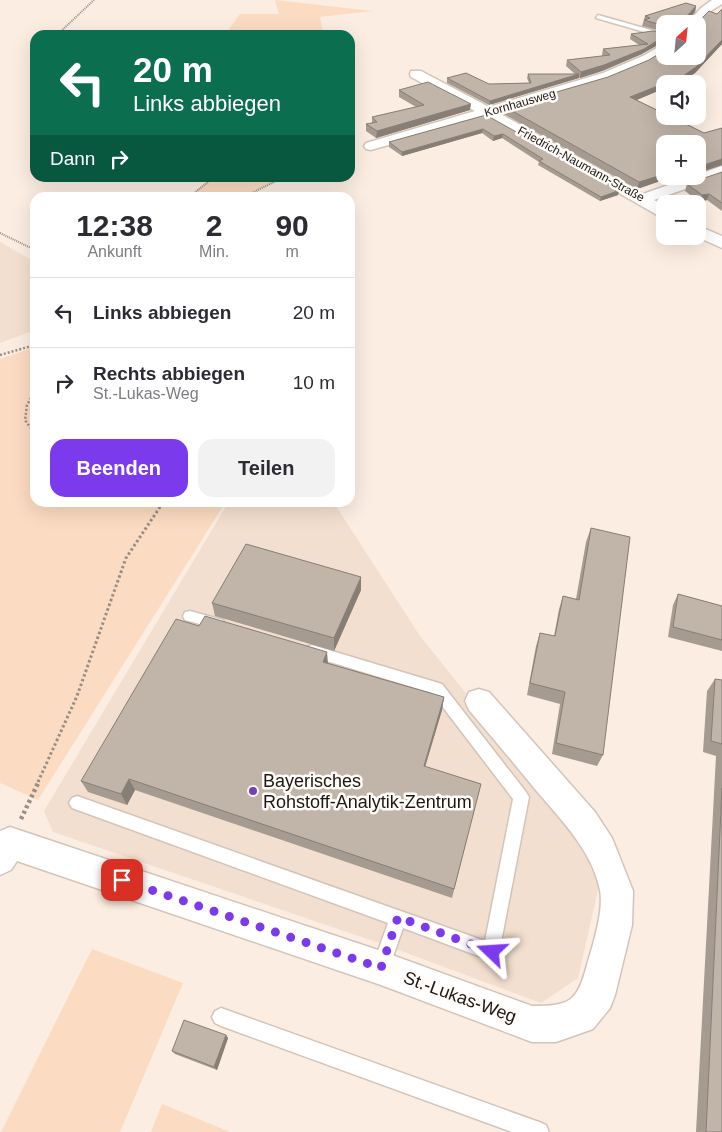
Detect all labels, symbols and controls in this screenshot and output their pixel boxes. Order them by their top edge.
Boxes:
north arrow [656,15,706,65]
map controls [656,15,706,245]
icon: left [50,50,115,115]
text: 20 m [133,50,213,89]
button: sound [656,75,706,125]
street label: Kornhausweg [483,86,557,120]
text: Links abbiegen [133,91,281,116]
street label: Friedrich-Naumann-Straße [515,123,647,205]
button: + [656,135,706,185]
icon: right [105,145,133,173]
text: Dann [50,148,95,169]
button: − [656,195,706,245]
text: 12:38 [76,209,153,242]
text: 2 [206,209,223,242]
text: 90 [275,209,309,242]
text: Ankunft [87,243,142,260]
text: Min. [199,243,229,260]
text: m [285,243,299,260]
icon: left [50,299,78,327]
text: Links abbiegen [93,302,231,323]
text: 20 m [293,302,335,323]
text: Rechts abbiegen [93,363,245,384]
icon: right [50,369,78,397]
text: 10 m [293,372,335,393]
text: St.-Lukas-Weg [93,385,199,402]
button: Beenden [50,439,188,497]
button: Teilen [198,439,335,497]
place label: Bayerisches Rohstoff-Analytik-Zentrum [263,771,472,812]
marker: Bayerisches Rohstoff-Analytik-Zentrum [247,785,259,797]
pin [101,859,143,901]
icon: arrive [108,866,136,894]
position arrow [465,925,517,977]
street label: St.-Lukas-Weg [401,967,519,1027]

